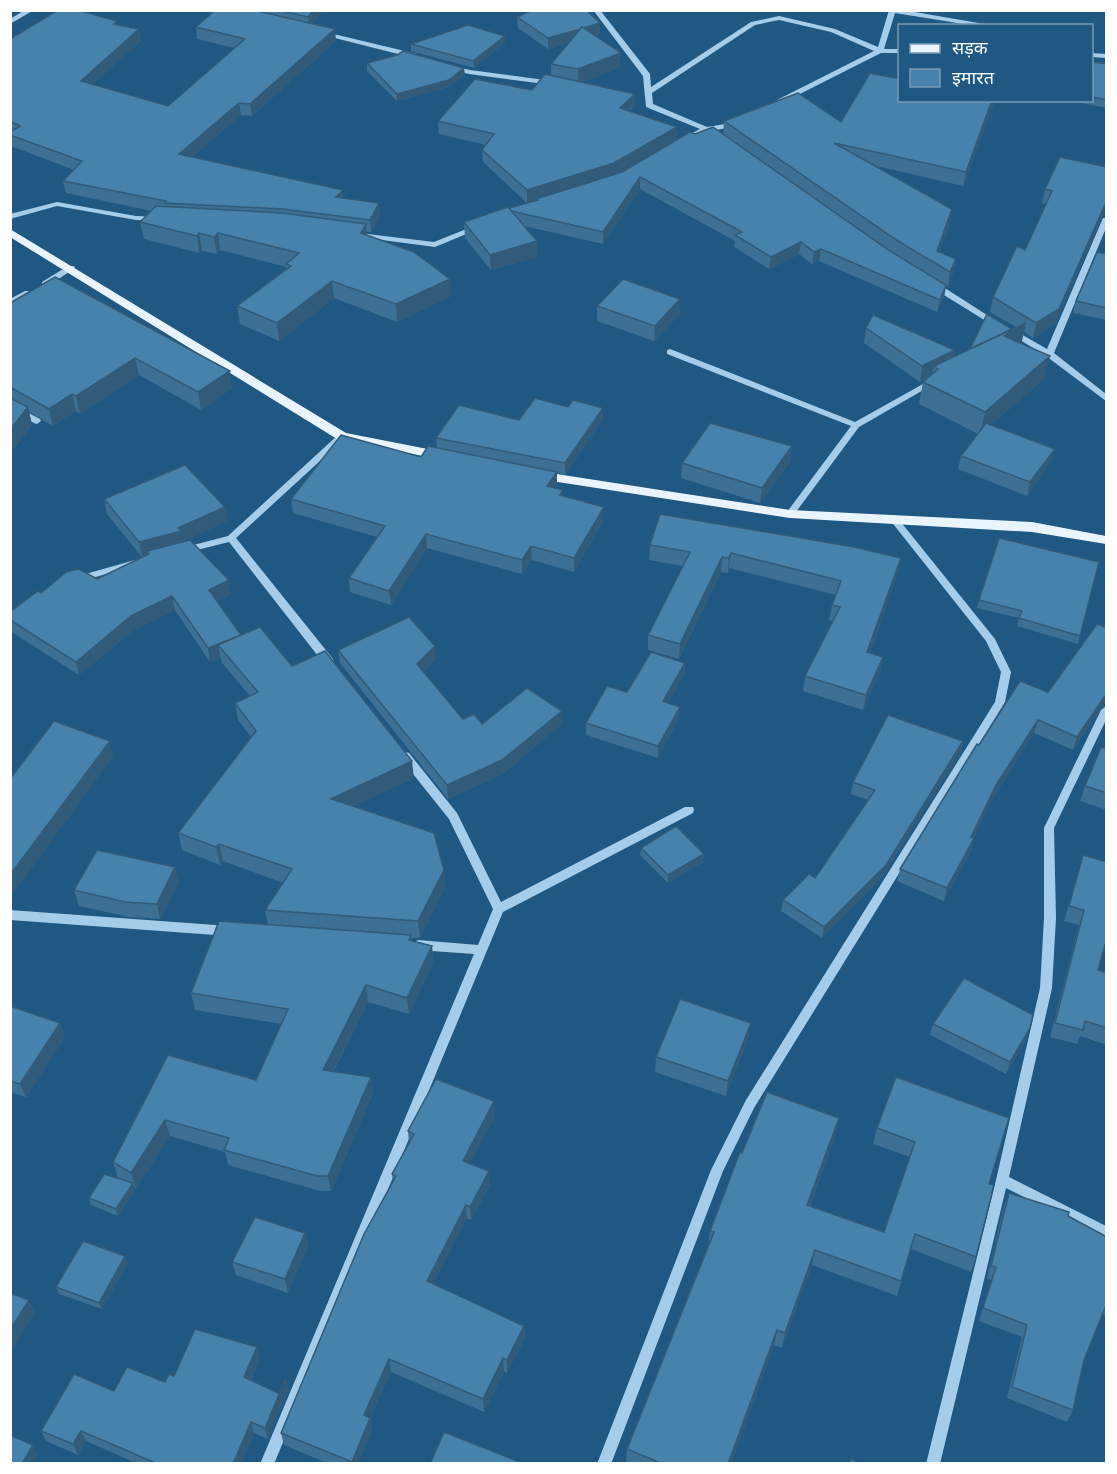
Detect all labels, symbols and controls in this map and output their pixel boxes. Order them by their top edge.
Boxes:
legend [898,24,1093,102]
text: सड़क [952,37,989,58]
text: इमारत [952,67,995,88]

